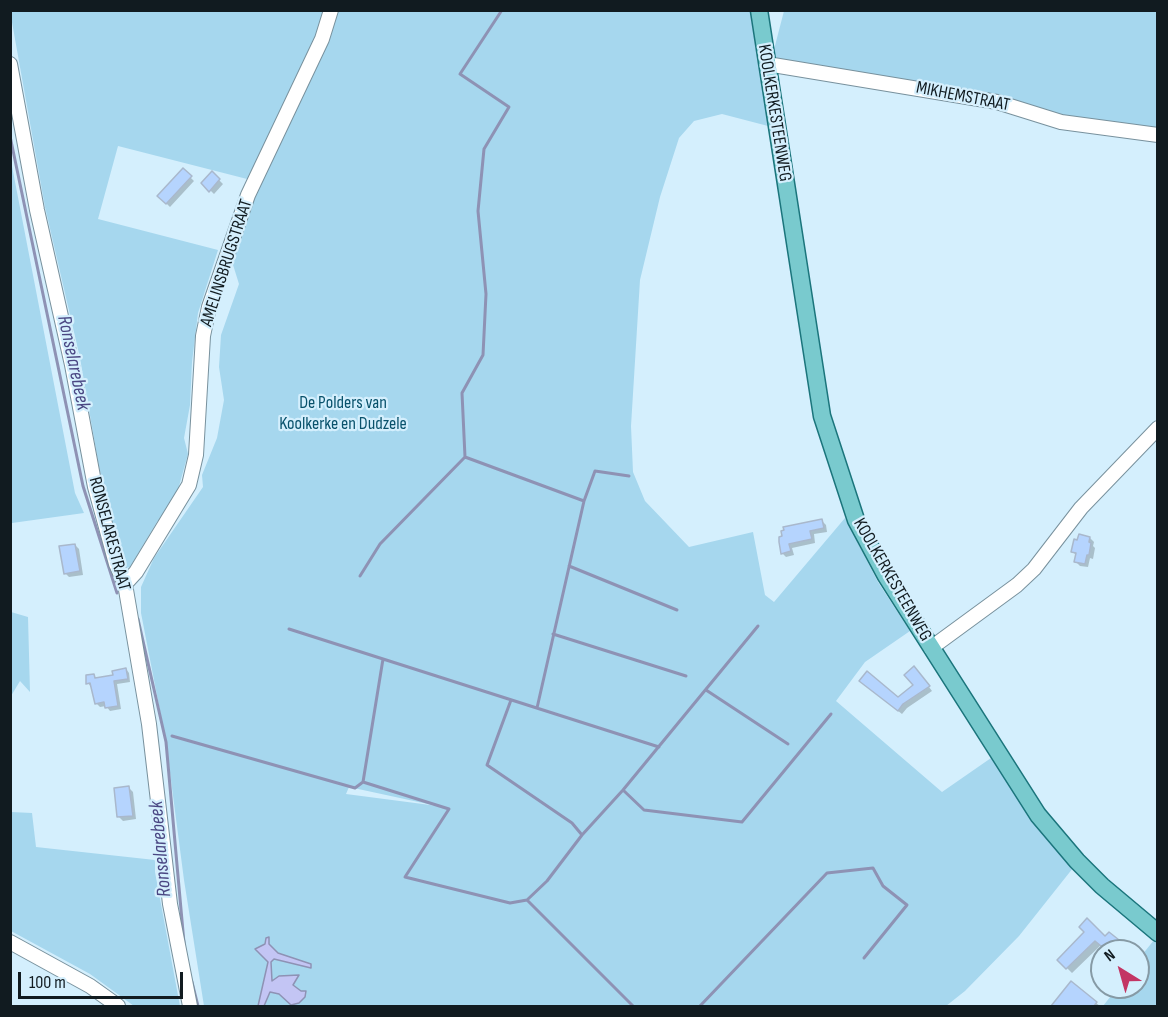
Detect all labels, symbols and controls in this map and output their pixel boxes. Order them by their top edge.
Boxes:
street label: KOOLKERKESTEENWEG [753,43,795,183]
street label: MIKHEMSTRAAT [914,77,1012,117]
street label: AMELINSBRUGSTRAAT [196,197,258,329]
water label: Ronselarebeek [51,313,95,413]
park label: De Polders van Koolkerke en Dudzele [279,392,407,434]
street label: RONSELARESTRAAT [83,475,135,593]
street label: KOOLKERKESTEENWEG [848,515,936,645]
water label: Ronselarebeek [145,800,177,898]
north arrow [1090,939,1150,999]
text: N [1101,946,1119,966]
scale bar [21,960,186,998]
text: 100 m [29,972,66,993]

